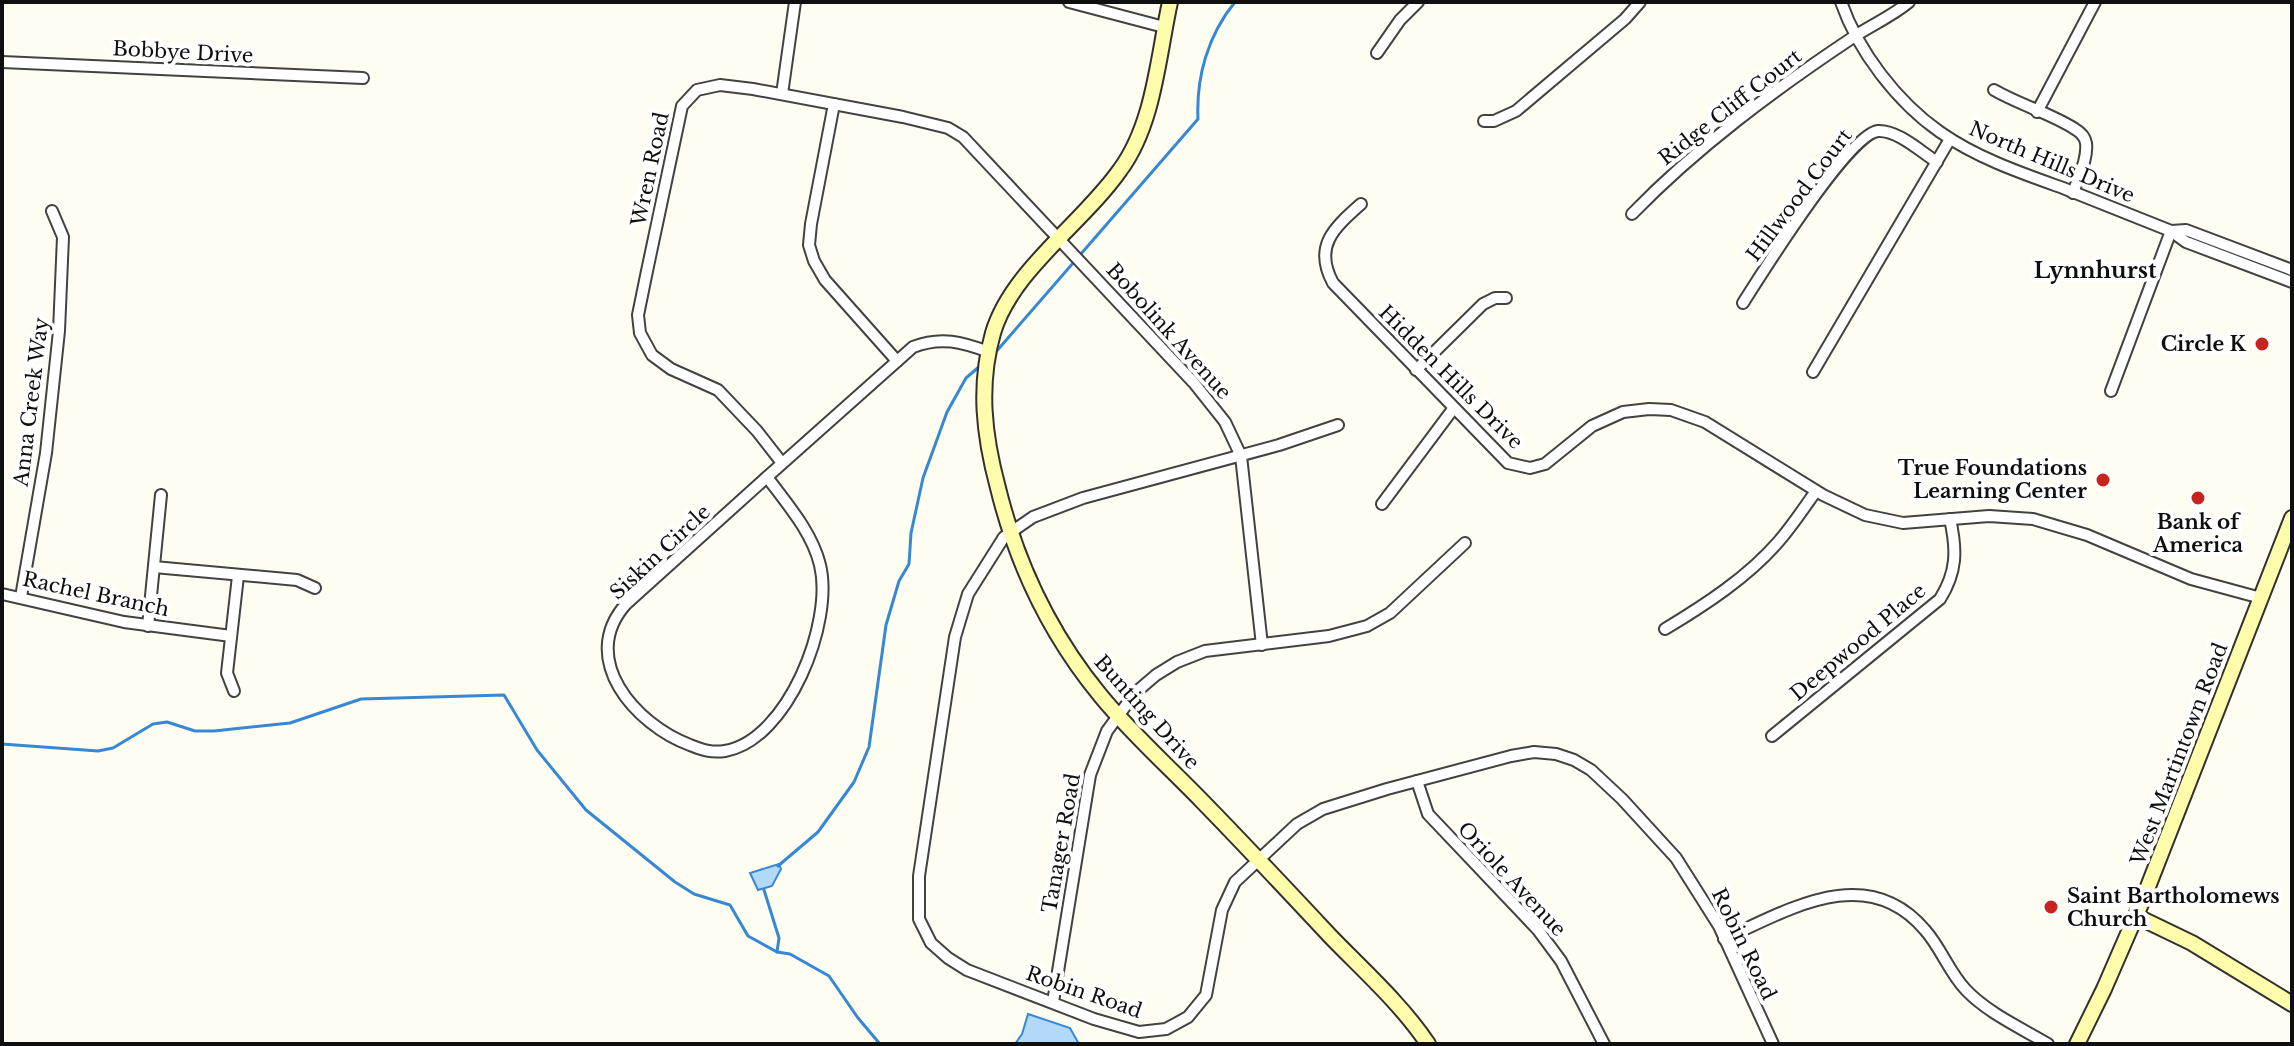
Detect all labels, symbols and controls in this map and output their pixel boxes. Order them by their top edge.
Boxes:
street label: Bobbye Drive [112,36,254,68]
street label: Ridge Cliff Court [1654,44,1806,170]
street label: Wren Road [626,110,674,229]
street label: North Hills Drive [1966,116,2138,208]
street label: Hillwood Court [1741,124,1857,266]
district label: Lynnhurst [2034,257,2157,284]
street label: Bobolink Avenue [1102,258,1236,404]
street label: Hidden Hills Drive [1374,300,1528,454]
street label: Anna Creek Way [9,316,53,489]
place label: Circle K [2161,332,2247,356]
marker: Circle K [2253,335,2271,353]
place label: True Foundations Learning Center [1898,456,2087,503]
marker: True Foundations Learning Center [2094,471,2112,489]
marker: Bank of America [2189,489,2207,507]
street label: Siskin Circle [605,499,715,605]
place label: Bank of America [2152,510,2243,557]
street label: Rachel Branch [21,567,172,621]
street label: Deepwood Place [1785,578,1931,706]
street label: West Martintown Road [2125,639,2233,870]
street label: Bunting Drive [1089,650,1205,774]
street label: Tanager Road [1037,771,1085,915]
street label: Oriole Avenue [1453,817,1571,941]
street label: Robin Road [1707,884,1781,1004]
place label: Saint Bartholomews Church [2067,884,2280,931]
marker: Saint Bartholomews Church [2042,898,2060,916]
street label: Robin Road [1023,961,1145,1023]

